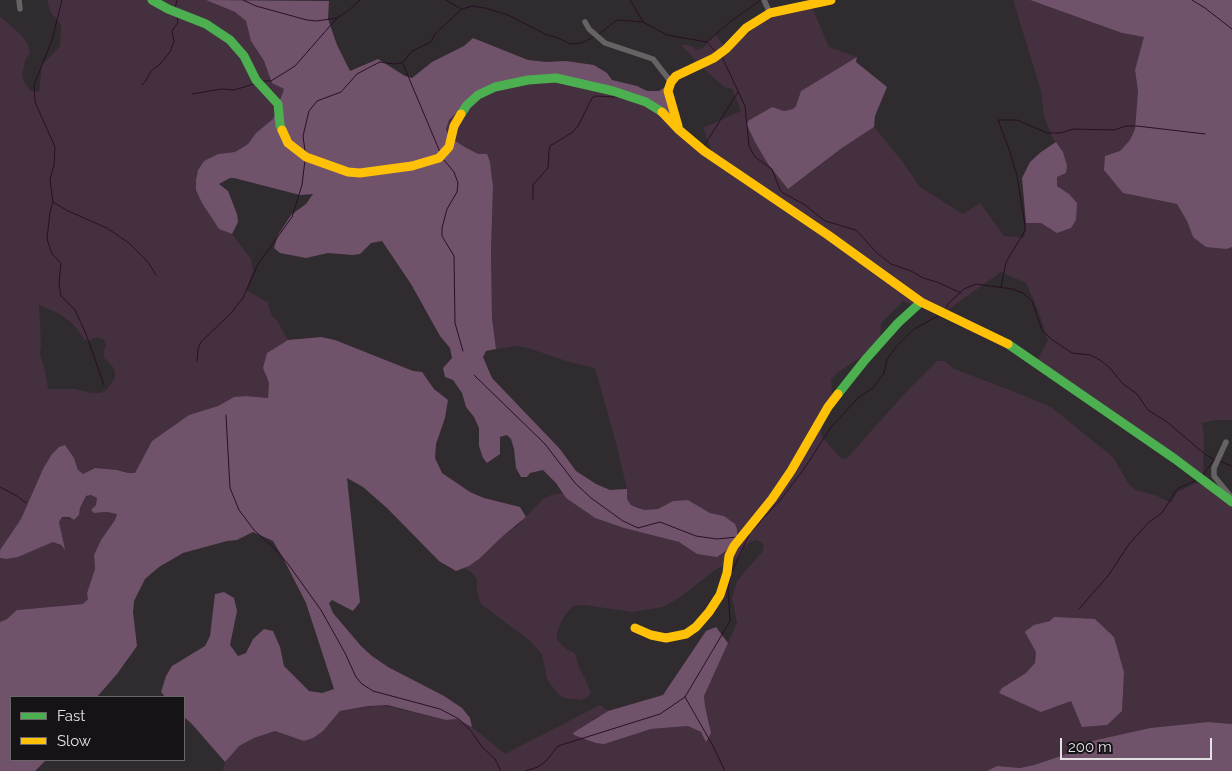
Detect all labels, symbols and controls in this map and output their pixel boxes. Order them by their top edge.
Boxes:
legend [10,696,185,761]
text: Fast [57,707,85,725]
scale bar [1062,728,1214,760]
text: Slow [57,732,91,750]
text: 200 m [1068,738,1112,756]

